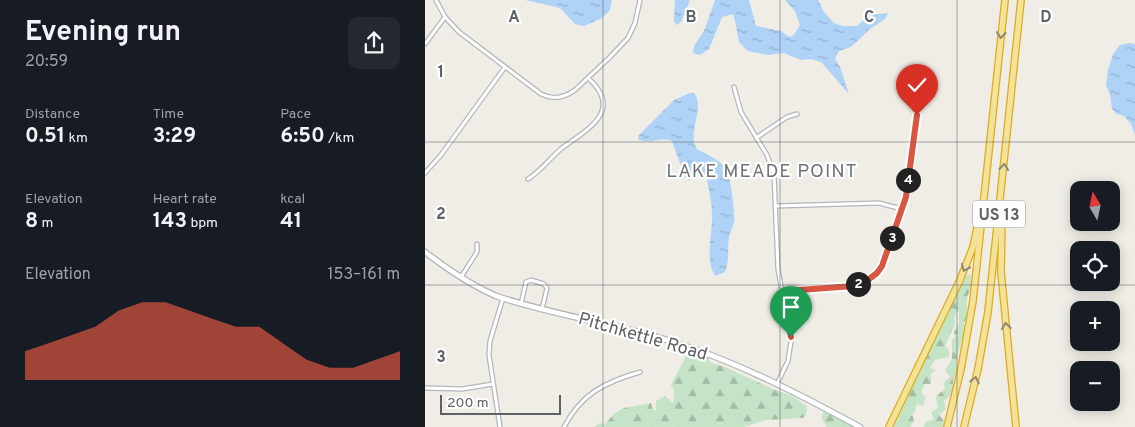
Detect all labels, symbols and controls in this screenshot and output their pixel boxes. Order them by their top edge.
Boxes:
text: A [508,8,520,28]
text: B [685,8,697,28]
text: C [864,8,874,28]
text: D [1040,8,1052,28]
text: Evening run [25,15,181,51]
button: share [348,17,400,69]
one-way arrow [996,32,1007,40]
text: 20:59 [25,52,68,72]
text: 1 [438,63,444,83]
pin [896,64,938,115]
icon: check [903,71,931,99]
text: Distance [25,106,80,123]
text: Time [153,106,184,123]
text: Pace [280,106,311,123]
text: 0.51 [25,123,65,150]
text: 3:29 [153,123,196,150]
text: 6:50 [280,123,325,150]
text: km [65,130,88,147]
text: /km [325,130,354,147]
district label: LAKE MEADE POINT [666,160,858,184]
one-way arrow [998,162,1009,170]
pin: 4 [895,168,921,192]
text: 4 [904,172,913,189]
north arrow [1070,181,1120,231]
map controls [1070,181,1120,411]
text: Elevation [25,191,83,208]
text: Heart rate [153,191,217,208]
text: kcal [280,191,305,208]
road number: US 13 [973,200,1025,228]
text: 2 [436,205,446,225]
text: 8 [25,208,38,235]
text: 143 [153,208,187,235]
text: 41 [280,208,302,235]
text: m [38,215,53,232]
text: bpm [187,215,218,232]
pin: 3 [879,226,905,250]
text: 3 [888,230,897,247]
button: locate [1070,241,1120,291]
one-way arrow [960,263,971,272]
text: Elevation [25,265,91,285]
text: 153–161 m [328,265,400,285]
pin: 2 [845,272,871,296]
text: 2 [854,276,863,293]
pin [770,286,812,337]
icon: arrive [777,293,805,321]
button: + [1070,301,1120,351]
street label: Pitchkettle Road [575,308,710,367]
one-way arrow [1001,322,1012,330]
text: 3 [436,348,446,368]
button: − [1070,361,1120,411]
one-way arrow [970,375,980,384]
scale bar [440,392,561,415]
text: 200 m [447,395,489,412]

